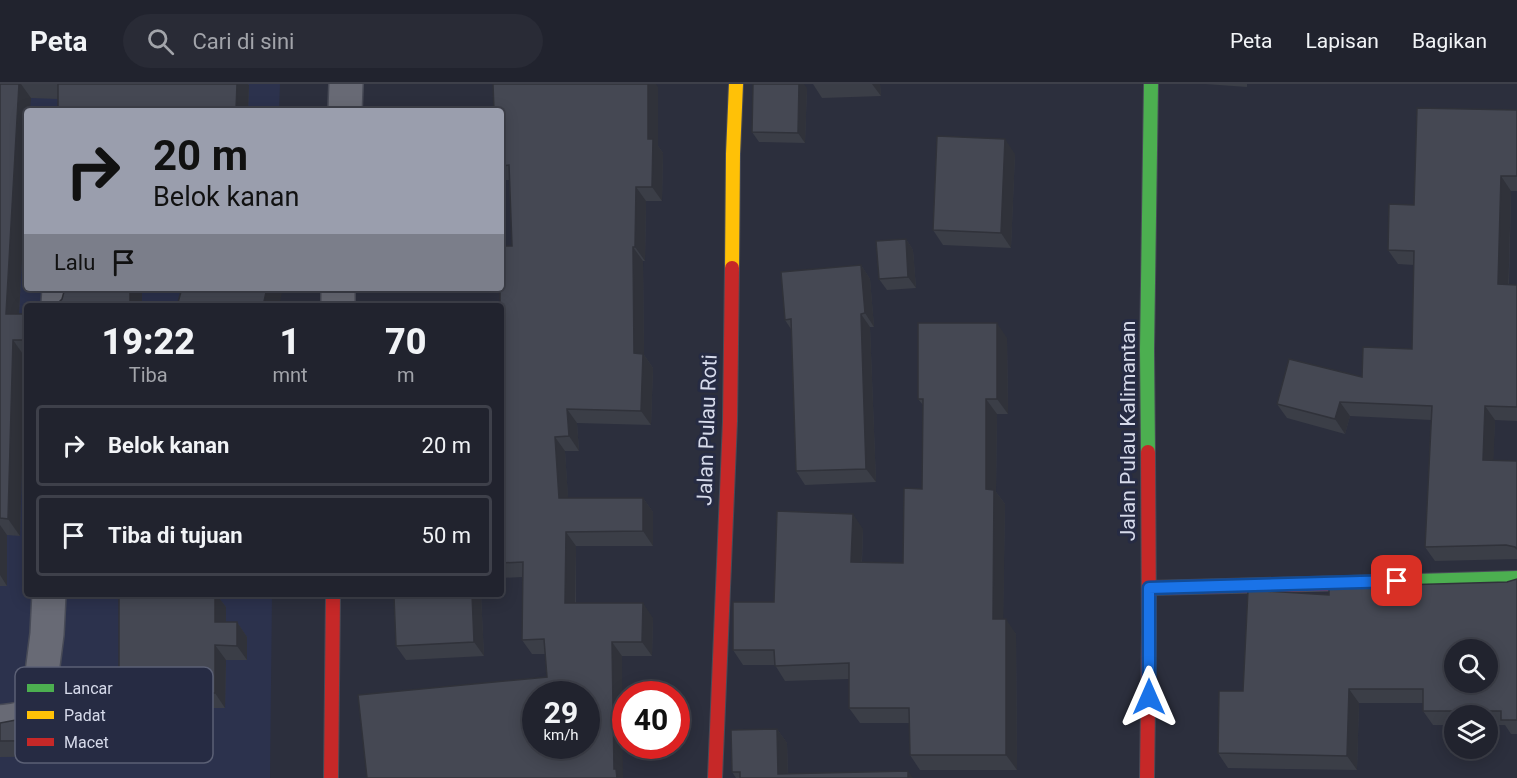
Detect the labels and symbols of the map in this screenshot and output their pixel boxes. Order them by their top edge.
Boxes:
street label: Jalan Pulau Kalimantan [1116,321,1140,541]
street label: Jalan Pulau Roti [692,354,722,506]
pin [1371,555,1422,606]
position arrow [1117,665,1181,729]
legend [15,667,213,763]
text: Lancar [64,679,113,698]
speed limit sign: 40 [612,681,690,759]
text: Padat [64,706,106,725]
text: Macet [64,733,109,752]

